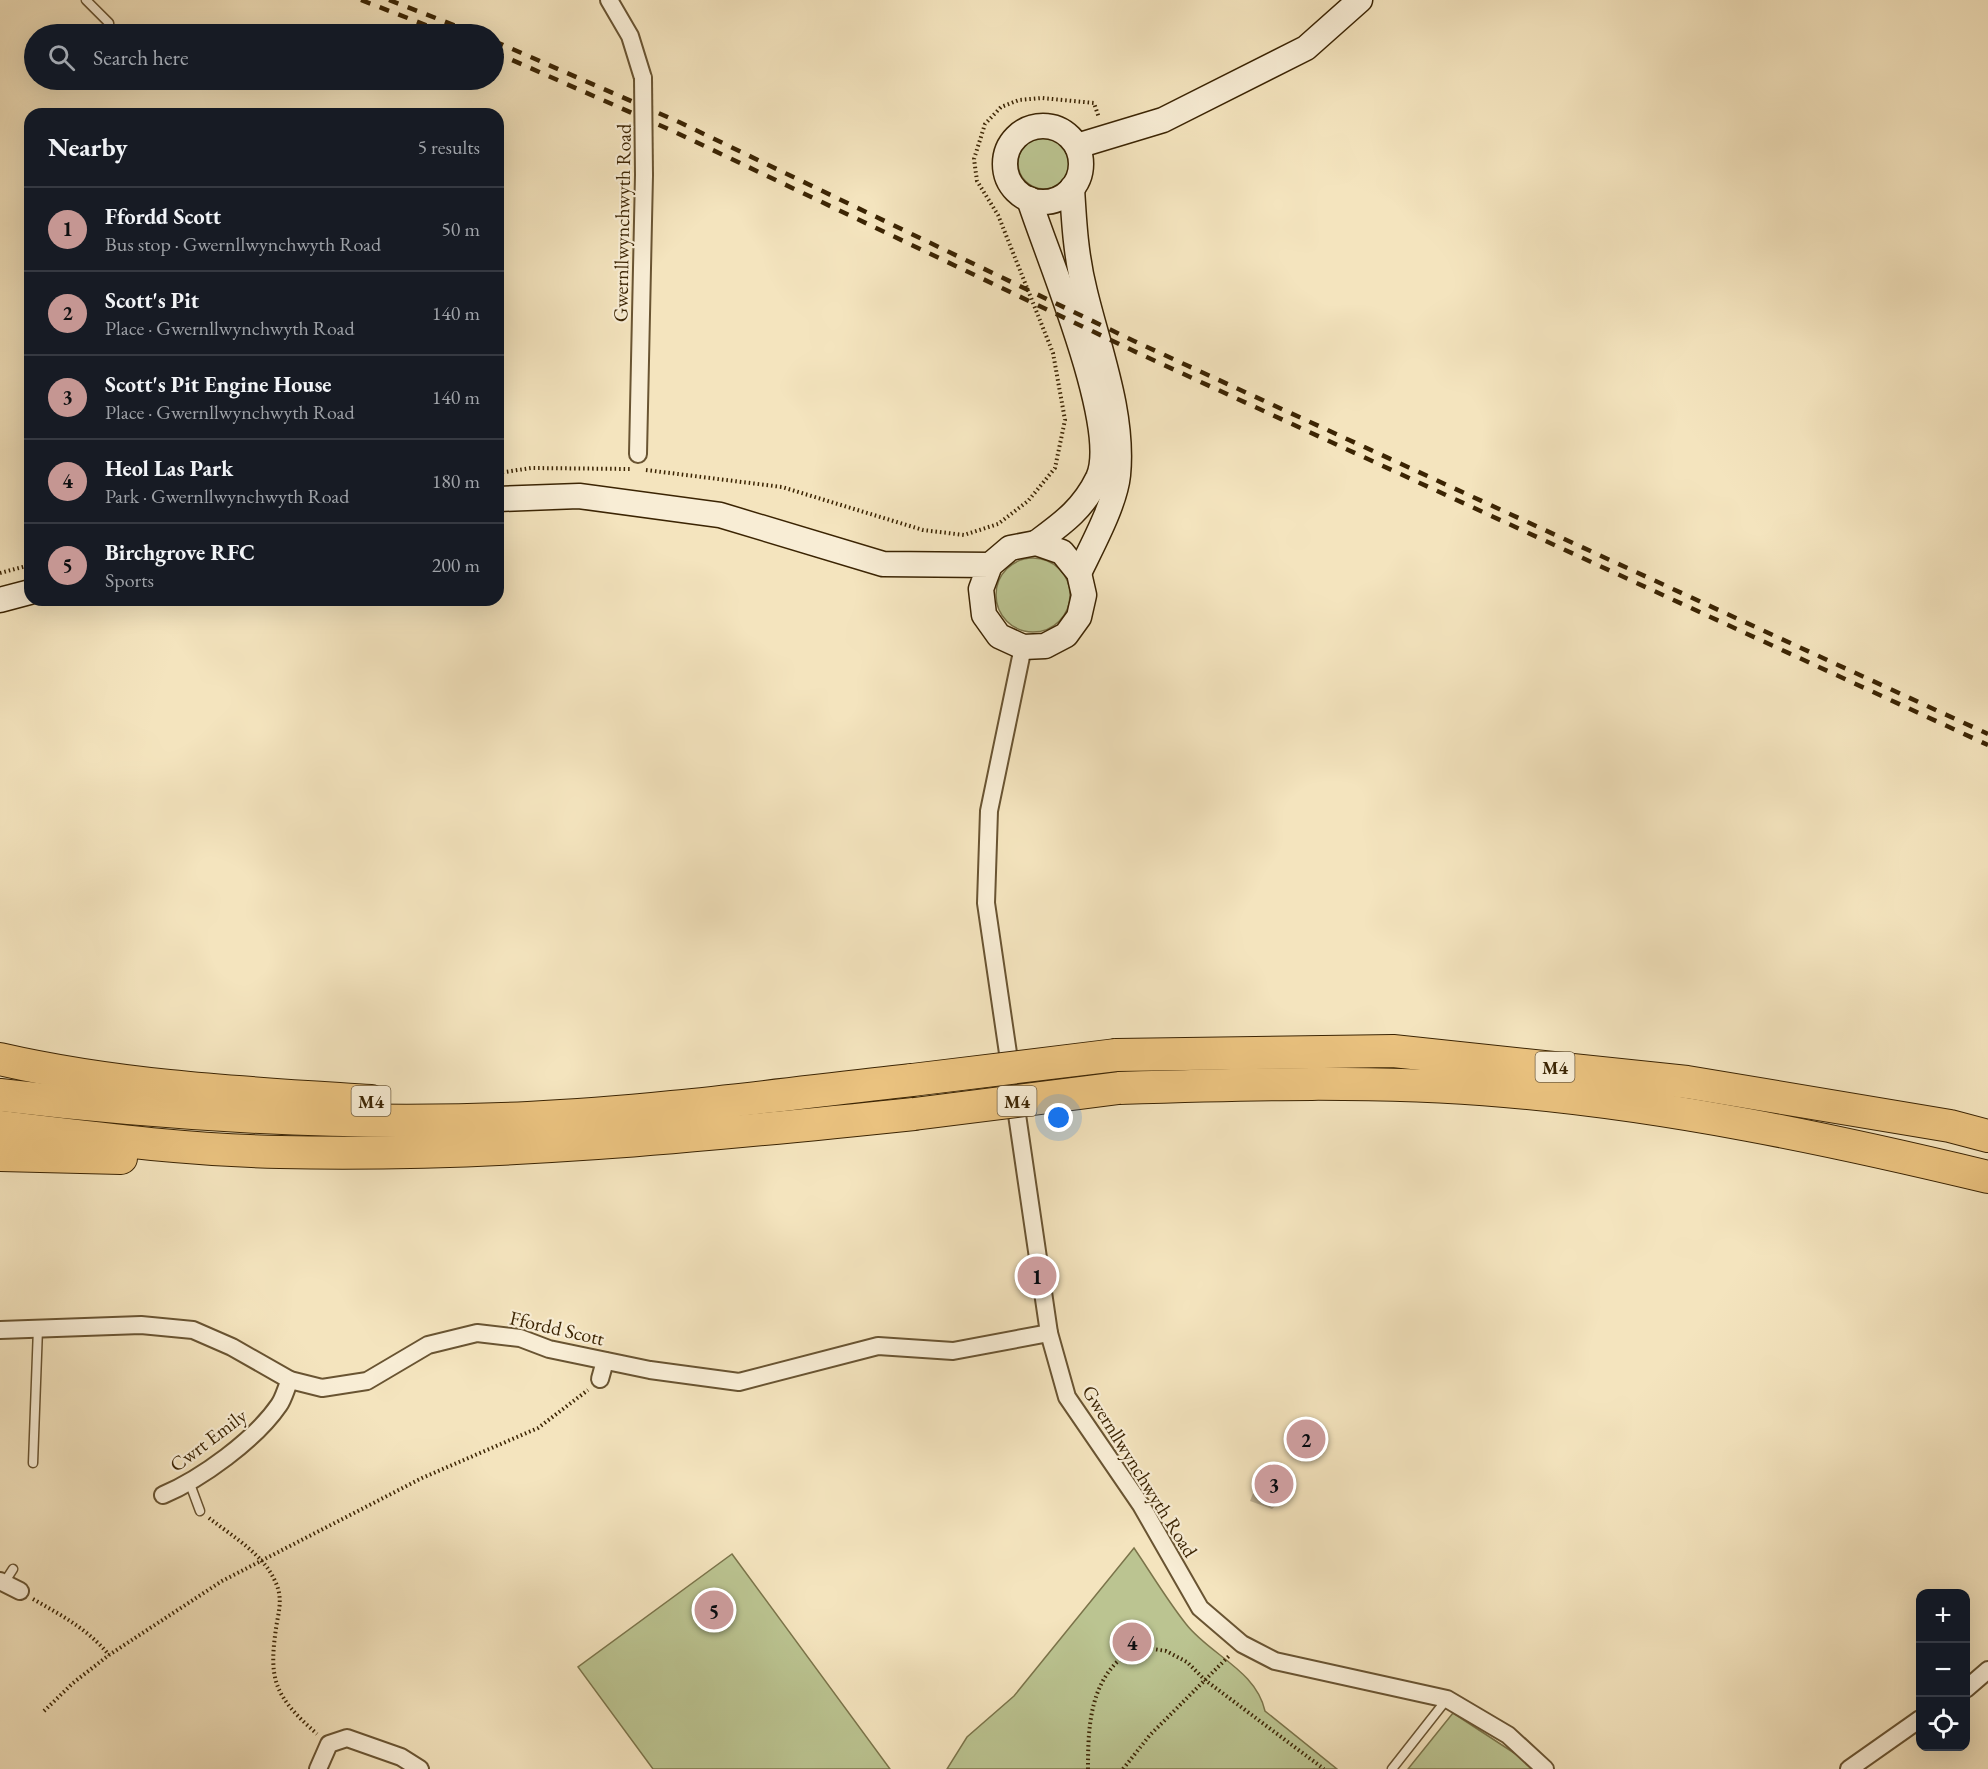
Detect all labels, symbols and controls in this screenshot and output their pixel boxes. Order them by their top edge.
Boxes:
search box [24,24,504,90]
icon: search [45,41,78,74]
text: Search here [93,43,188,72]
street label: Gwernllwynchwyth Road [607,123,637,322]
text: Nearby [48,130,128,164]
text: 5 results [417,134,480,160]
text: Ffordd Scott [105,202,221,231]
text: 1 [62,216,73,242]
text: 50 m [441,216,480,242]
text: Bus stop · Gwernllwynchwyth Road [105,231,381,257]
text: Scott's Pit [105,286,199,315]
text: 2 [62,300,73,326]
text: 140 m [432,300,480,326]
text: Place · Gwernllwynchwyth Road [105,315,355,341]
text: Scott's Pit Engine House [105,370,331,399]
text: 3 [62,384,73,410]
text: 140 m [432,384,480,410]
text: Place · Gwernllwynchwyth Road [105,399,355,425]
text: Heol Las Park [105,454,233,483]
text: 4 [62,468,73,494]
text: 180 m [432,468,480,494]
text: Park · Gwernllwynchwyth Road [105,483,349,509]
text: Birchgrove RFC [105,538,255,567]
text: 5 [62,552,73,578]
text: 200 m [432,552,480,578]
text: Sports [105,567,154,593]
road number: M4 [1536,1052,1574,1082]
road number: M4 [352,1086,391,1116]
road number: M4 [998,1086,1036,1116]
your location [1044,1103,1073,1132]
pin: 1 [1018,1254,1056,1298]
street label: Ffordd Scott [507,1304,608,1352]
street label: Gwernllwynchwyth Road [1076,1380,1204,1563]
street label: Cwrt Emily [164,1402,252,1478]
pin: 2 [1286,1416,1326,1462]
pin: 3 [1254,1462,1294,1506]
pin: 5 [694,1588,734,1632]
map controls [1916,1589,1970,1751]
button: + [1916,1589,1970,1643]
pin: 4 [1112,1620,1152,1664]
button: − [1916,1643,1970,1697]
button: locate [1916,1697,1970,1751]

